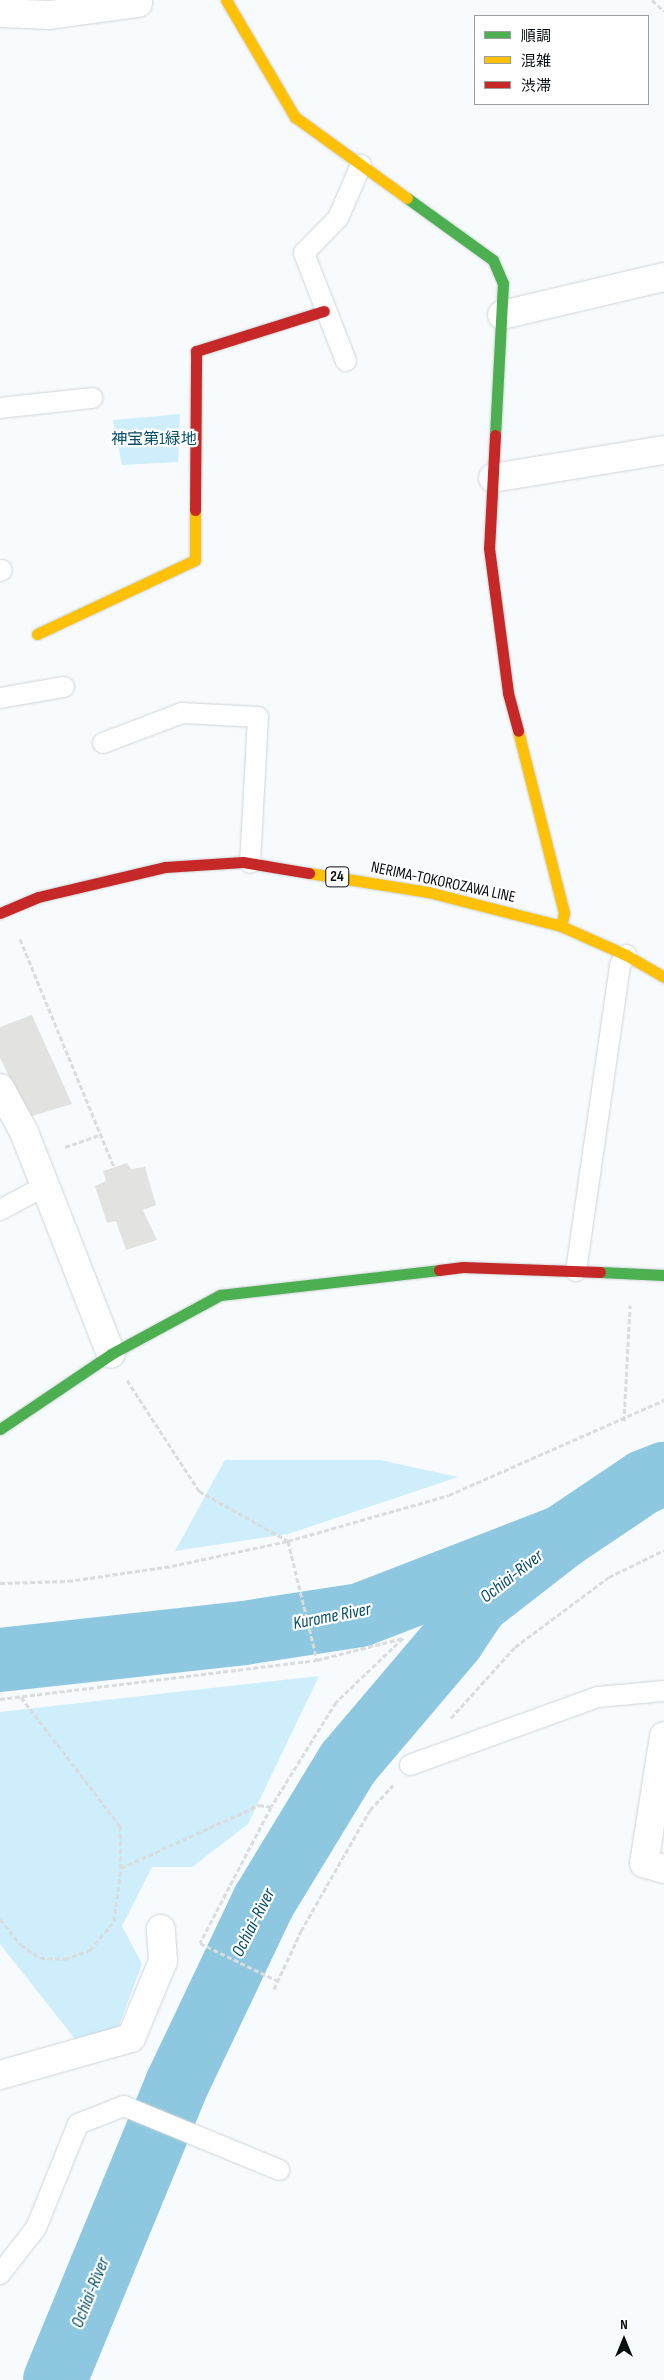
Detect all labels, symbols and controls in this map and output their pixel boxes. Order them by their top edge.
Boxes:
legend [474,15,649,105]
text: 順調 [521,27,551,46]
text: 混雑 [521,52,551,71]
text: 渋滞 [521,77,551,96]
park label: 神宝第1緑地 [111,430,197,450]
street label: NERIMA-TOKOROZAWA LINE [369,858,517,908]
road number: 24 [324,864,350,890]
water label: Ochiai-River [476,1546,548,1608]
water label: Kurome River [291,1599,373,1635]
water label: Ochiai-River [228,1885,280,1961]
water label: Ochiai-River [67,2255,115,2331]
north arrow [599,2315,649,2365]
text: N [620,2316,628,2333]

